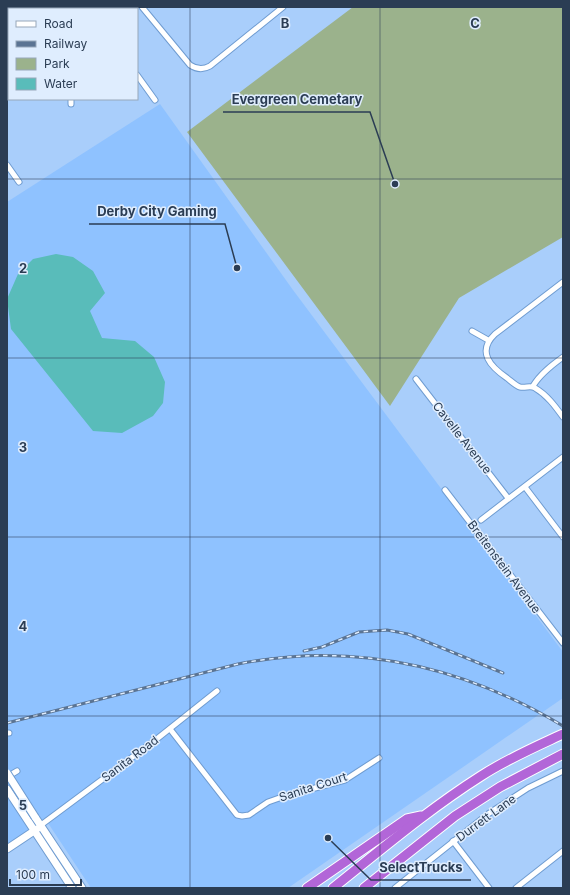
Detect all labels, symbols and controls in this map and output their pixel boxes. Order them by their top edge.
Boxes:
legend [8,8,138,100]
text: B [281,15,290,31]
text: C [470,15,480,31]
text: Road [44,16,73,31]
text: Railway [44,36,88,51]
text: Park [44,56,70,71]
text: Water [44,76,78,91]
callout: Evergreen Cemetary [223,87,370,112]
text: Evergreen Cemetary [232,91,363,107]
callout: Derby City Gaming [89,199,225,224]
text: Derby City Gaming [97,203,217,219]
text: 2 [19,260,27,276]
street label: Cavelle Avenue [430,399,495,477]
text: 3 [19,439,27,455]
street label: Breitenstein Avenue [465,517,544,616]
text: 4 [19,618,28,634]
street label: Sanita Road [98,732,161,785]
street label: Sanita Court [277,769,349,805]
street label: Durrett Lane [453,791,519,844]
text: 5 [19,797,27,813]
callout: SelectTrucks [371,855,471,880]
text: SelectTrucks [379,859,463,875]
scale bar [10,861,81,887]
text: 100 m [16,867,50,882]

